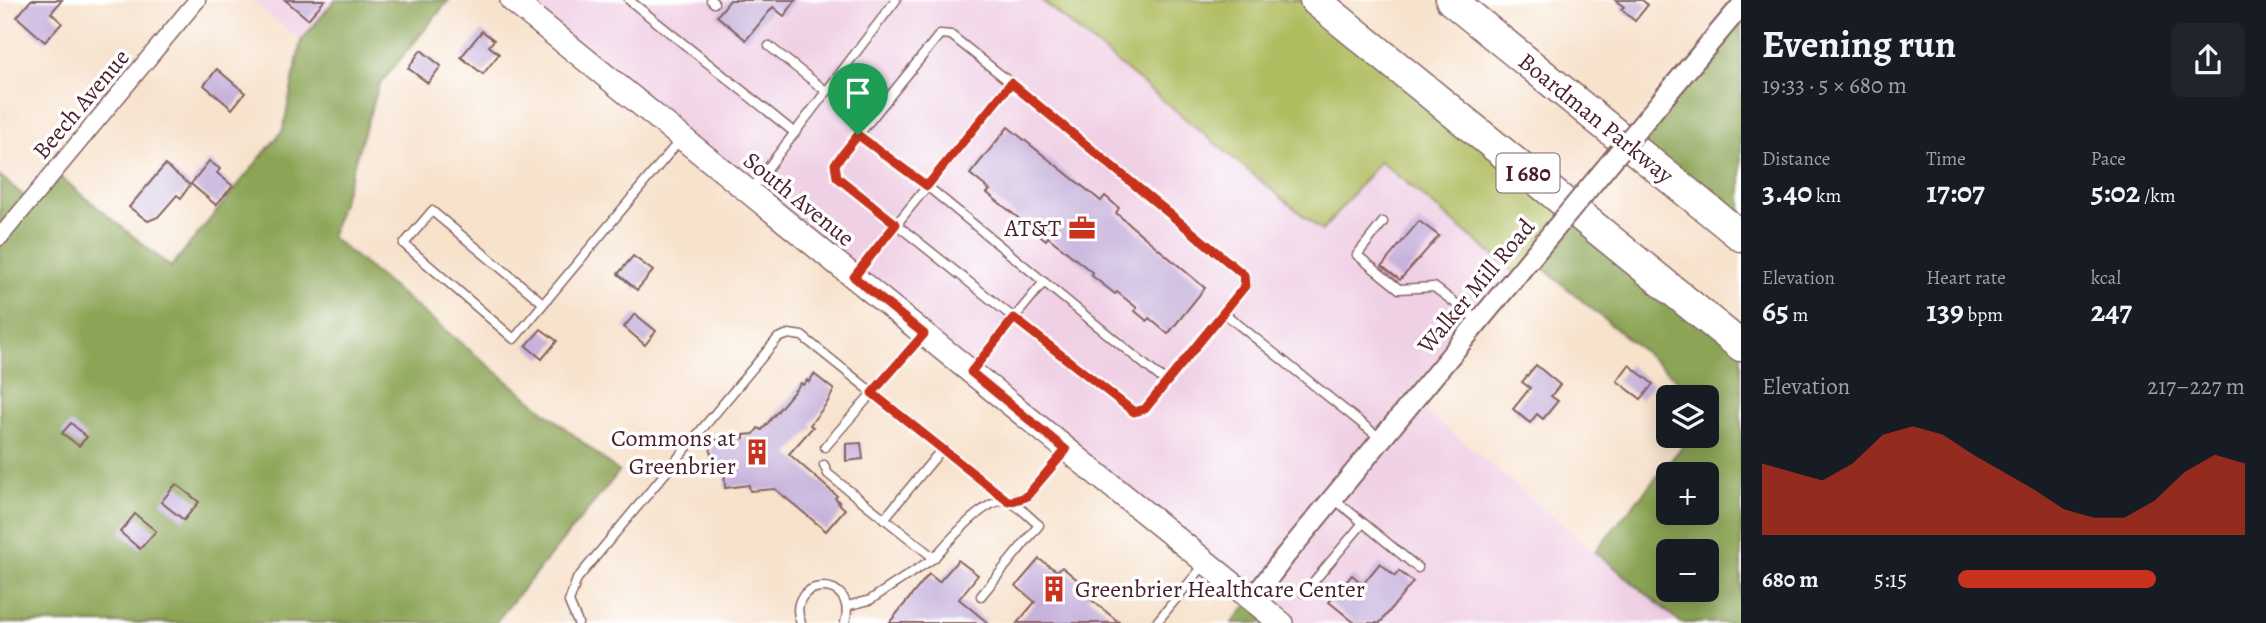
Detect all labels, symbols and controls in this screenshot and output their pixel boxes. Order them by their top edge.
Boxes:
text: Evening run [1762,18,1956,70]
button: share [2171,23,2245,97]
street label: Beech Avenue [25,42,137,166]
street label: Boardman Parkway [1512,45,1681,191]
pin [828,63,888,135]
text: 19:33 · 5 × 680 m [1762,70,1907,101]
icon: arrive [839,74,877,112]
street label: South Avenue [737,144,861,254]
text: Distance [1762,146,1830,172]
text: Time [1926,146,1966,172]
text: Pace [2091,146,2126,172]
road number: I 680 [1496,154,1560,192]
text: 3.40 [1762,172,1812,212]
text: 17:07 [1926,172,1985,212]
text: 5:02 [2091,172,2140,212]
text: km [1812,183,1841,209]
text: /km [2140,183,2175,209]
place label: AT&T [1004,212,1061,244]
street label: Walker Mill Road [1409,212,1542,361]
office icon: AT&T [1067,213,1097,243]
text: Elevation [1762,265,1835,291]
text: Heart rate [1926,265,2006,291]
text: kcal [2091,265,2121,291]
text: 65 [1762,291,1789,331]
text: 139 [1926,291,1964,331]
text: 247 [2091,291,2132,331]
text: m [1789,302,1808,328]
text: bpm [1964,302,2003,328]
text: Elevation [1762,371,1850,402]
text: 217–227 m [2147,371,2245,402]
map controls [1656,385,1719,602]
button: layers [1656,385,1719,448]
place label: Commons at Greenbrier [611,422,736,482]
building icon: Commons at Greenbrier [742,437,772,467]
button: + [1656,462,1719,525]
button: − [1656,539,1719,602]
text: 680 m [1762,564,1819,595]
text: 5:15 [1874,564,1907,595]
place label: Greenbrier Healthcare Center [1075,573,1365,605]
building icon: Greenbrier Healthcare Center [1039,574,1069,604]

